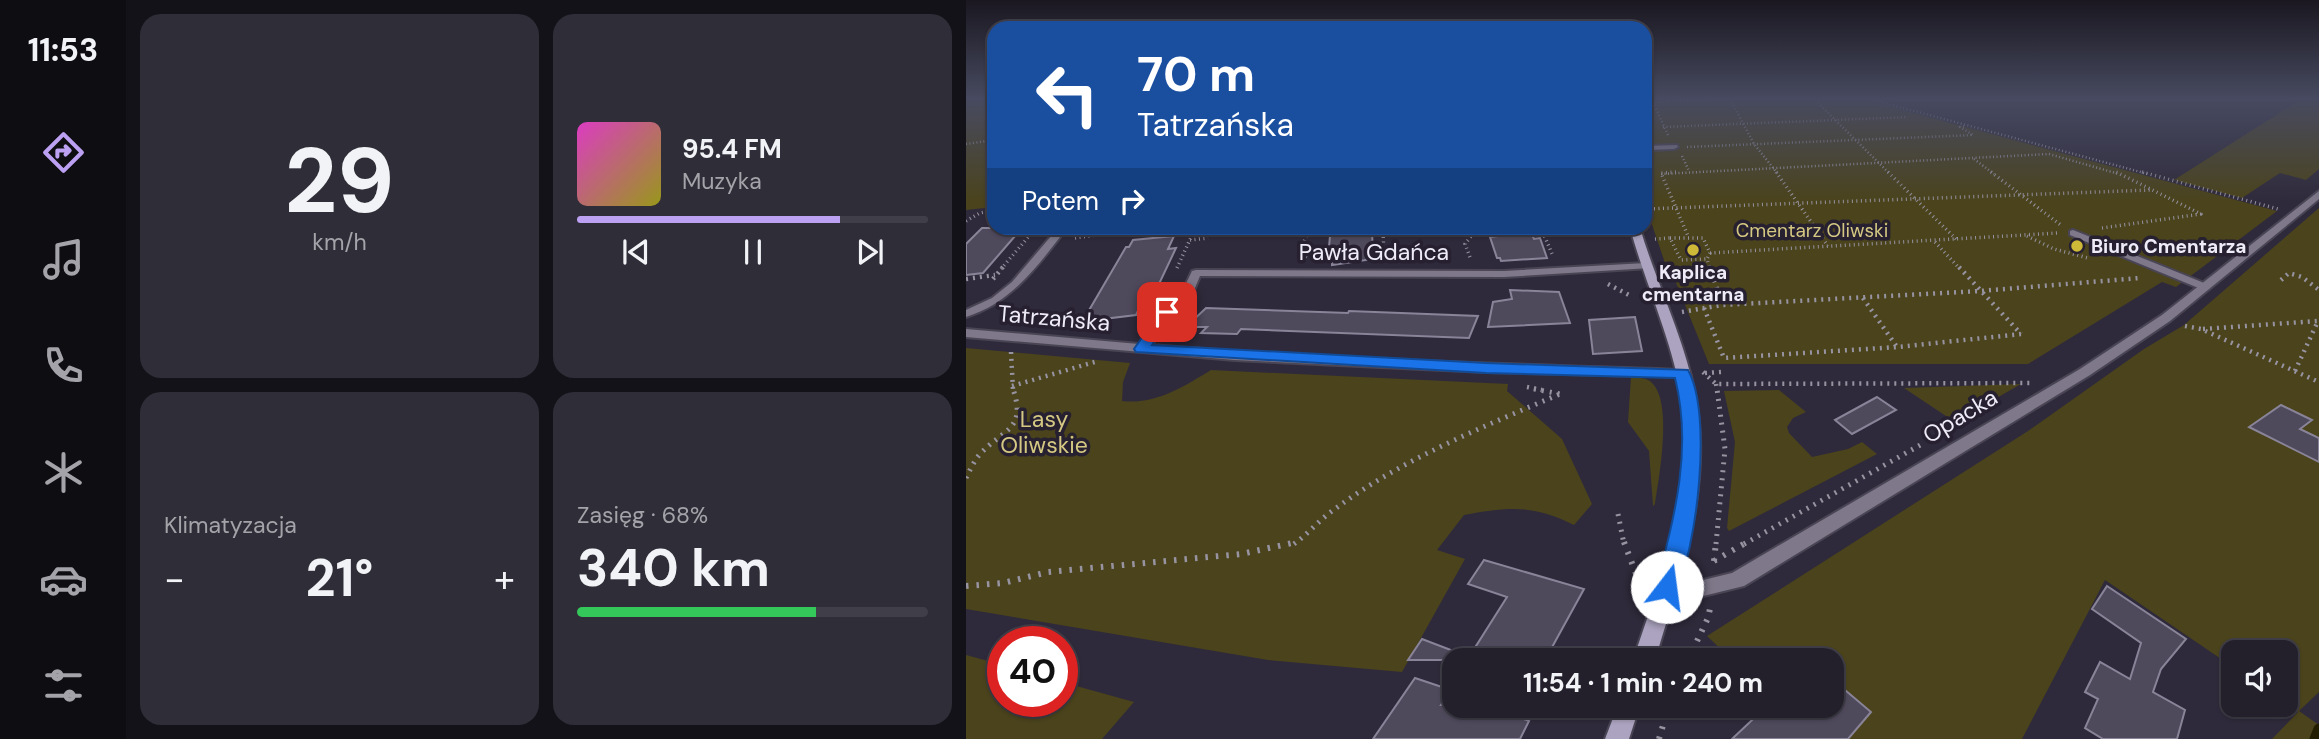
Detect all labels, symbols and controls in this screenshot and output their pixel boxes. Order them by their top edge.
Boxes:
text: 11:53 [28,29,98,71]
text: 70 m [1137,42,1255,106]
icon: left [1022,49,1113,140]
text: Tatrzańska [1137,104,1294,146]
text: 29 [285,122,394,240]
icon: directions [39,128,88,177]
text: 95.4 FM [682,132,782,166]
text: Muzyka [682,166,762,196]
icon: right [1113,182,1151,220]
text: Potem [1022,184,1099,218]
park label: Cmentarz Oliwski [1736,218,1888,243]
text: km/h [312,227,367,257]
icon: previous [617,233,655,271]
icon: pause [734,233,772,271]
icon: next [851,233,889,271]
place label: Biuro Cmentarza [2091,234,2246,259]
icon: music [39,235,88,284]
street label: Pawła Gdańca [1299,237,1449,267]
marker: Biuro Cmentarza [2069,238,2085,254]
marker: Kaplica cmentarna [1685,242,1701,258]
place label: Kaplica cmentarna [1642,260,1744,307]
pin [1137,282,1197,342]
icon: arrive [1148,293,1186,331]
street label: Tatrzańska [997,298,1111,338]
icon: phone [39,341,88,390]
street label: Opacka [1917,382,2003,450]
park label: Lasy Oliwskie [1000,404,1088,460]
icon: climate [39,448,88,497]
text: Zasięg · 68% [577,500,708,530]
text: Klimatyzacja [164,510,297,540]
text: 340 km [577,534,770,602]
text: 21° [306,544,373,612]
position arrow [1630,550,1704,624]
text: − [164,554,185,604]
text: + [494,554,515,604]
icon: car [39,555,88,604]
speed limit sign: 40 [987,626,1078,717]
map controls [2221,640,2298,717]
button: sound [2221,640,2298,717]
icon: filters [39,661,88,710]
text: 11:54 · 1 min · 240 m [1523,666,1763,700]

